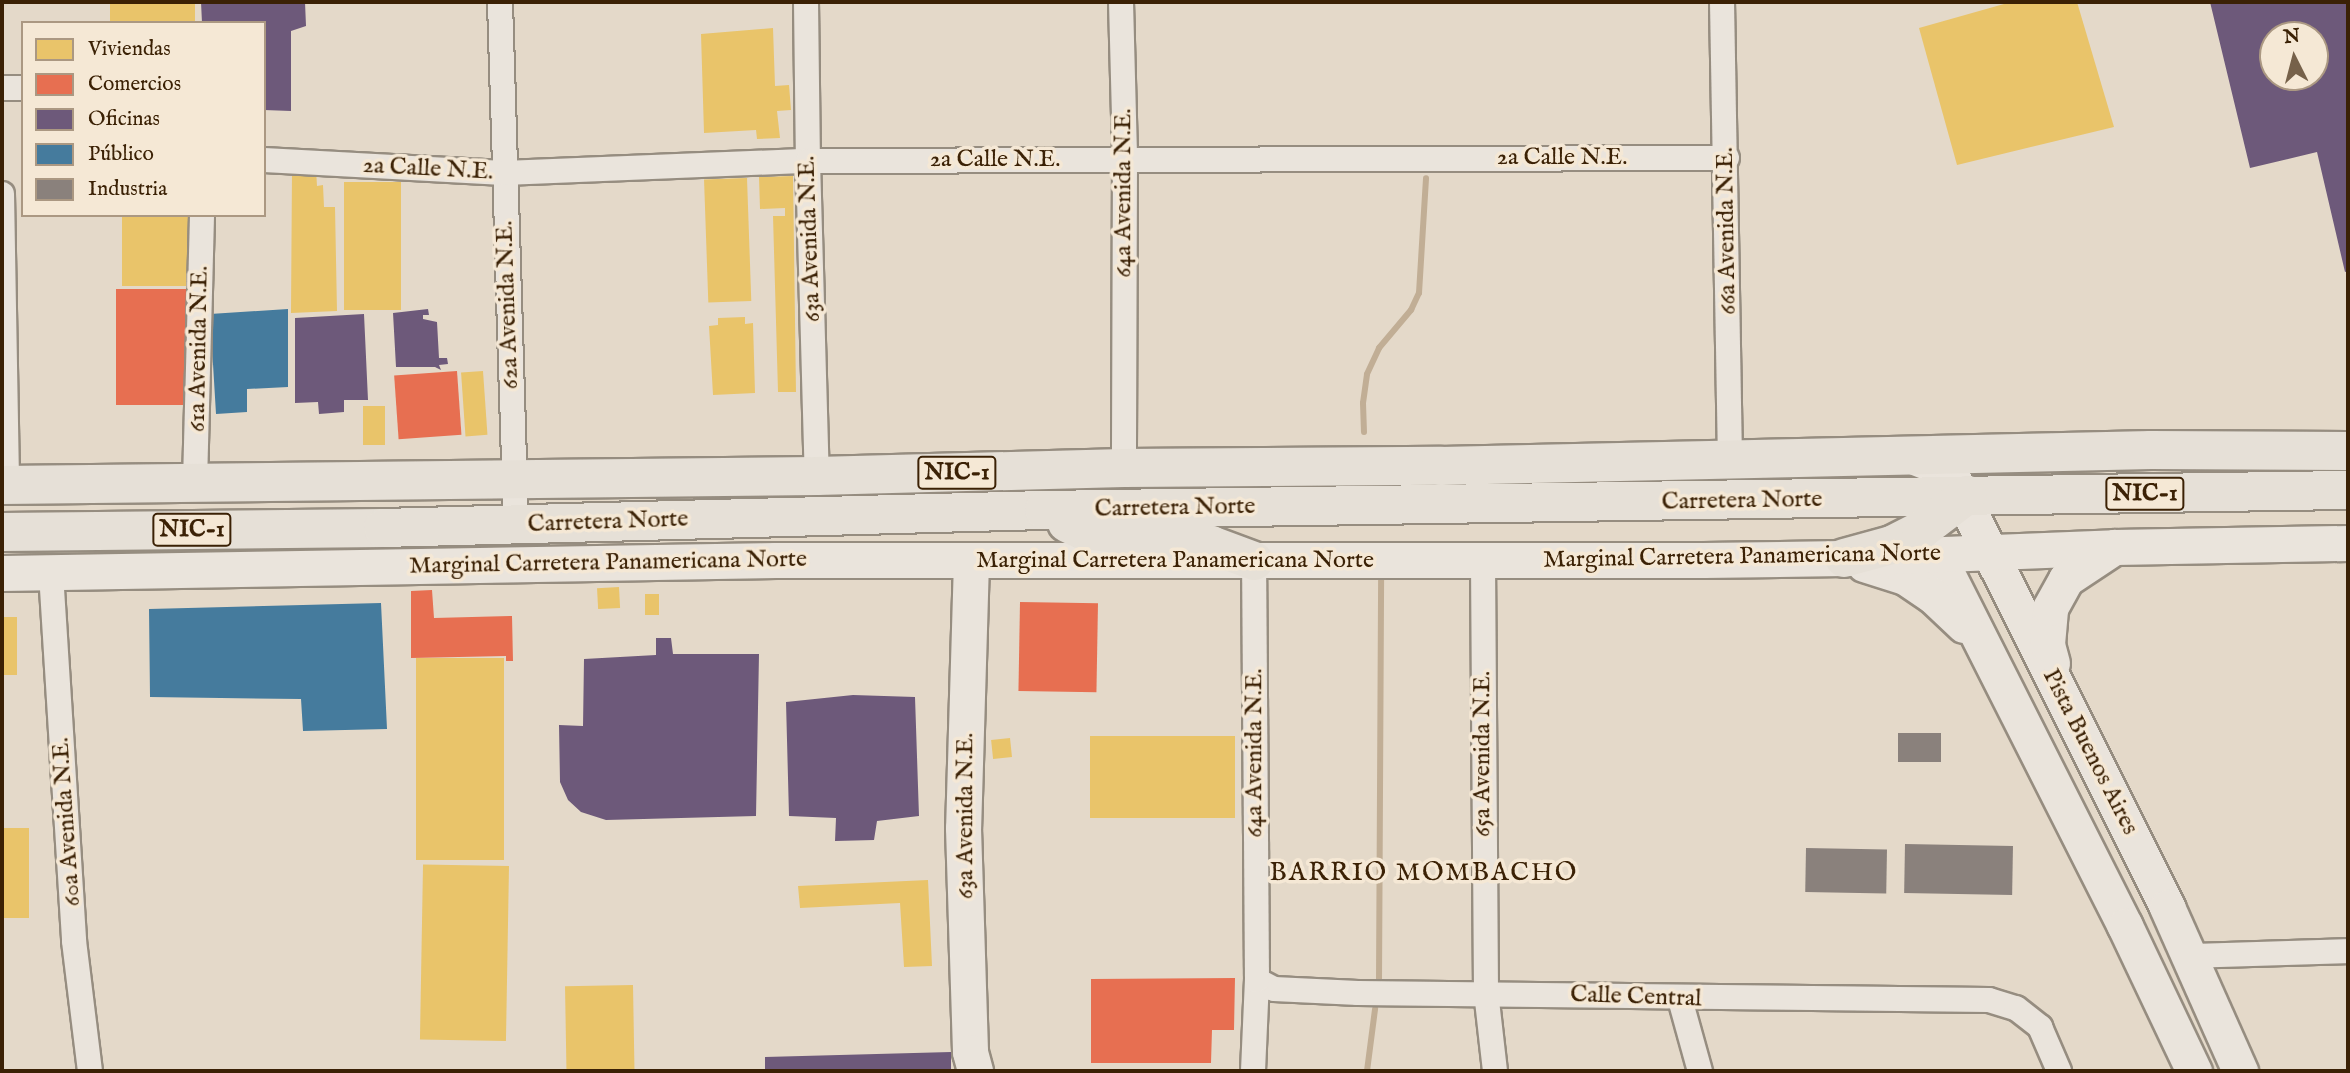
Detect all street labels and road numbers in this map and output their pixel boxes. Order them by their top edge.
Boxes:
street label: 64a Avenida N.E. [1110,108,1138,278]
street label: 2a Calle N.E. [1497,144,1627,172]
street label: 2a Calle N.E. [930,146,1060,174]
street label: 66a Avenida N.E. [1711,147,1743,315]
street label: 2a Calle N.E. [362,151,494,187]
street label: 63a Avenida N.E. [793,155,827,323]
street label: 62a Avenida N.E. [491,220,525,390]
street label: 61a Avenida N.E. [183,266,215,432]
road number: NIC-1 [917,453,997,492]
road number: NIC-1 [2105,474,2185,514]
street label: Carretera Norte [1661,485,1823,517]
street label: Carretera Norte [1094,492,1256,524]
street label: Carretera Norte [527,505,689,539]
road number: NIC-1 [152,510,232,550]
street label: Marginal Carretera Panamericana Norte [1543,539,1941,575]
street label: Marginal Carretera Panamericana Norte [409,545,807,581]
street label: Marginal Carretera Panamericana Norte [976,547,1374,575]
street label: Pista Buenos Aires [2036,664,2144,840]
street label: 64a Avenida N.E. [1241,668,1269,838]
street label: 65a Avenida N.E. [1469,671,1497,837]
street label: 63a Avenida N.E. [952,733,980,899]
street label: 60a Avenida N.E. [47,737,87,907]
street label: Calle Central [1570,980,1702,1014]

